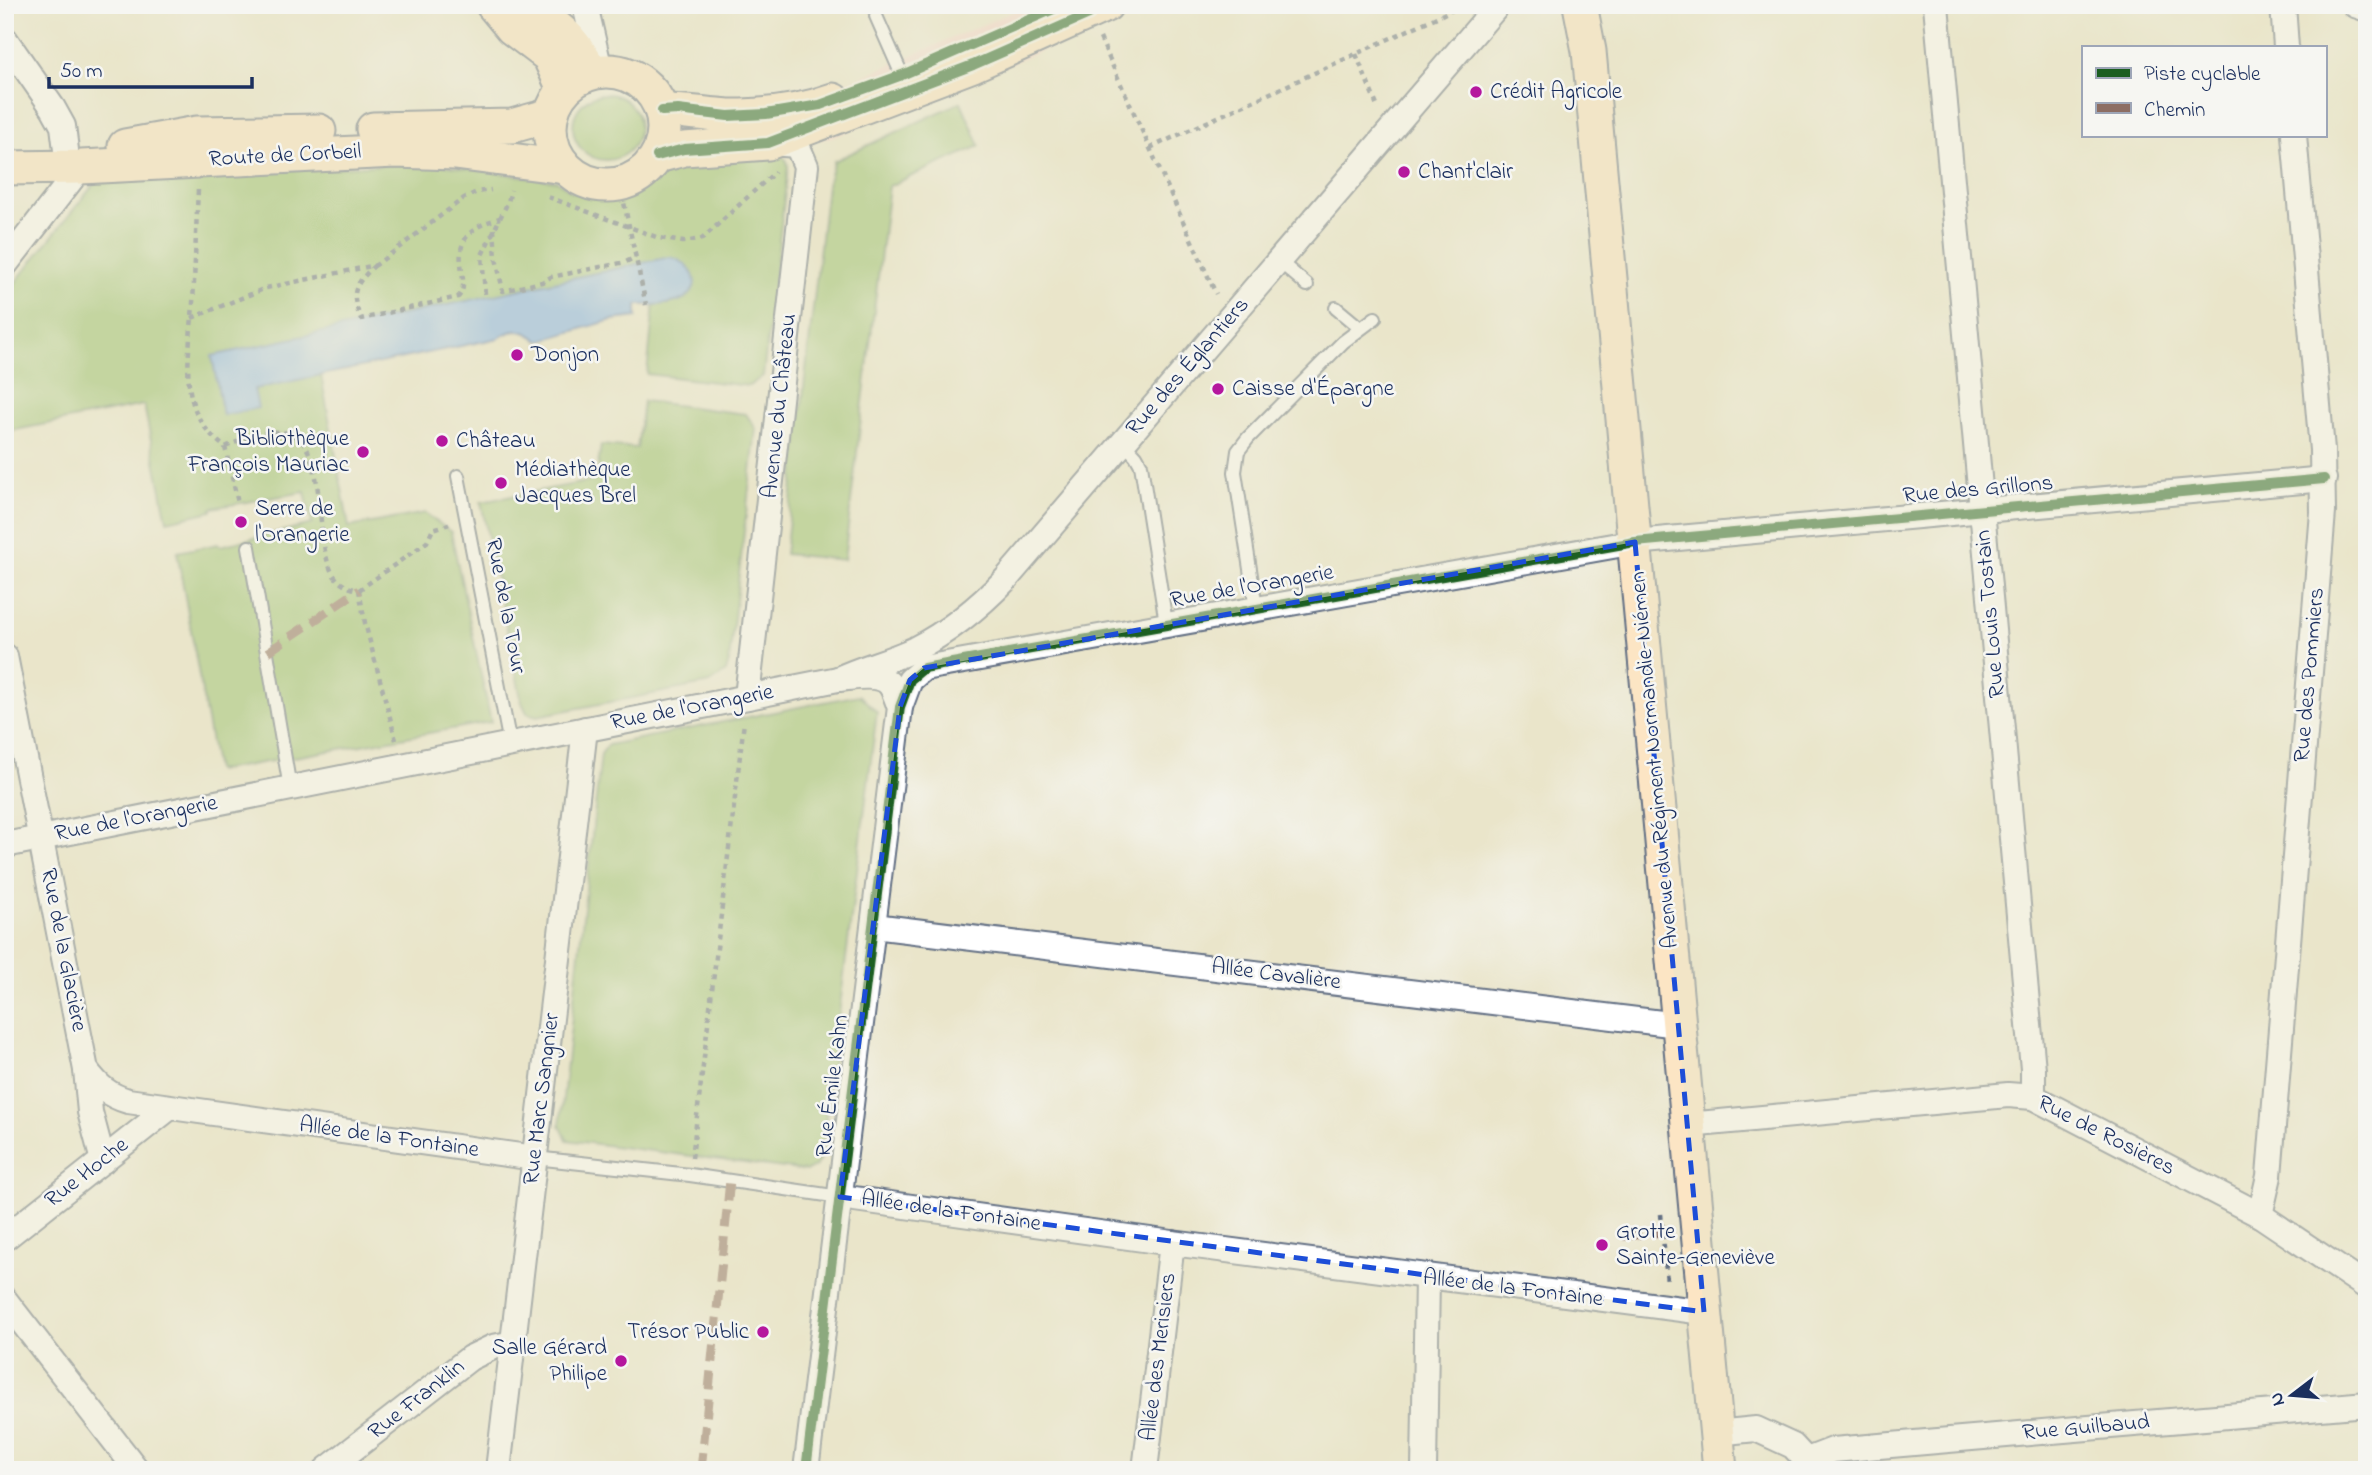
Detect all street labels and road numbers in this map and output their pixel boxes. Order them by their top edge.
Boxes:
street label: Route de Corbeil [208,136,362,176]
street label: Rue des Églantiers [1118,290,1258,444]
street label: Avenue du Château [754,312,806,500]
street label: Rue des Grillons [1901,467,2055,513]
street label: Rue Louis Tostain [1967,529,2015,699]
street label: Rue de la Tour [476,535,534,677]
street label: Rue de l'Orangerie [1168,556,1337,619]
street label: Avenue du Régiment Normandie-Niémen [1622,570,1689,950]
street label: Rue des Pommiers [2286,586,2334,764]
street label: Rue de l'Orangerie [608,676,777,741]
street label: Rue de l'Orangerie [52,787,221,852]
street label: Rue de la Glacière [31,866,95,1035]
street label: Allée Cavalière [1209,951,1343,999]
street label: Rue Marc Sangnier [515,1010,570,1187]
street label: Rue Émile Kahn [808,1013,858,1159]
street label: Rue de Rosières [2031,1087,2181,1185]
street label: Allée de la Fontaine [297,1109,482,1167]
street label: Rue Hoche [38,1129,137,1216]
street label: Allée de la Fontaine [859,1183,1044,1241]
street label: Allée de la Fontaine [1421,1262,1606,1317]
street label: Allée des Merisiers [1132,1271,1186,1443]
street label: Rue Franklin [361,1352,473,1448]
street label: Rue Guilbaud [2021,1406,2151,1450]

